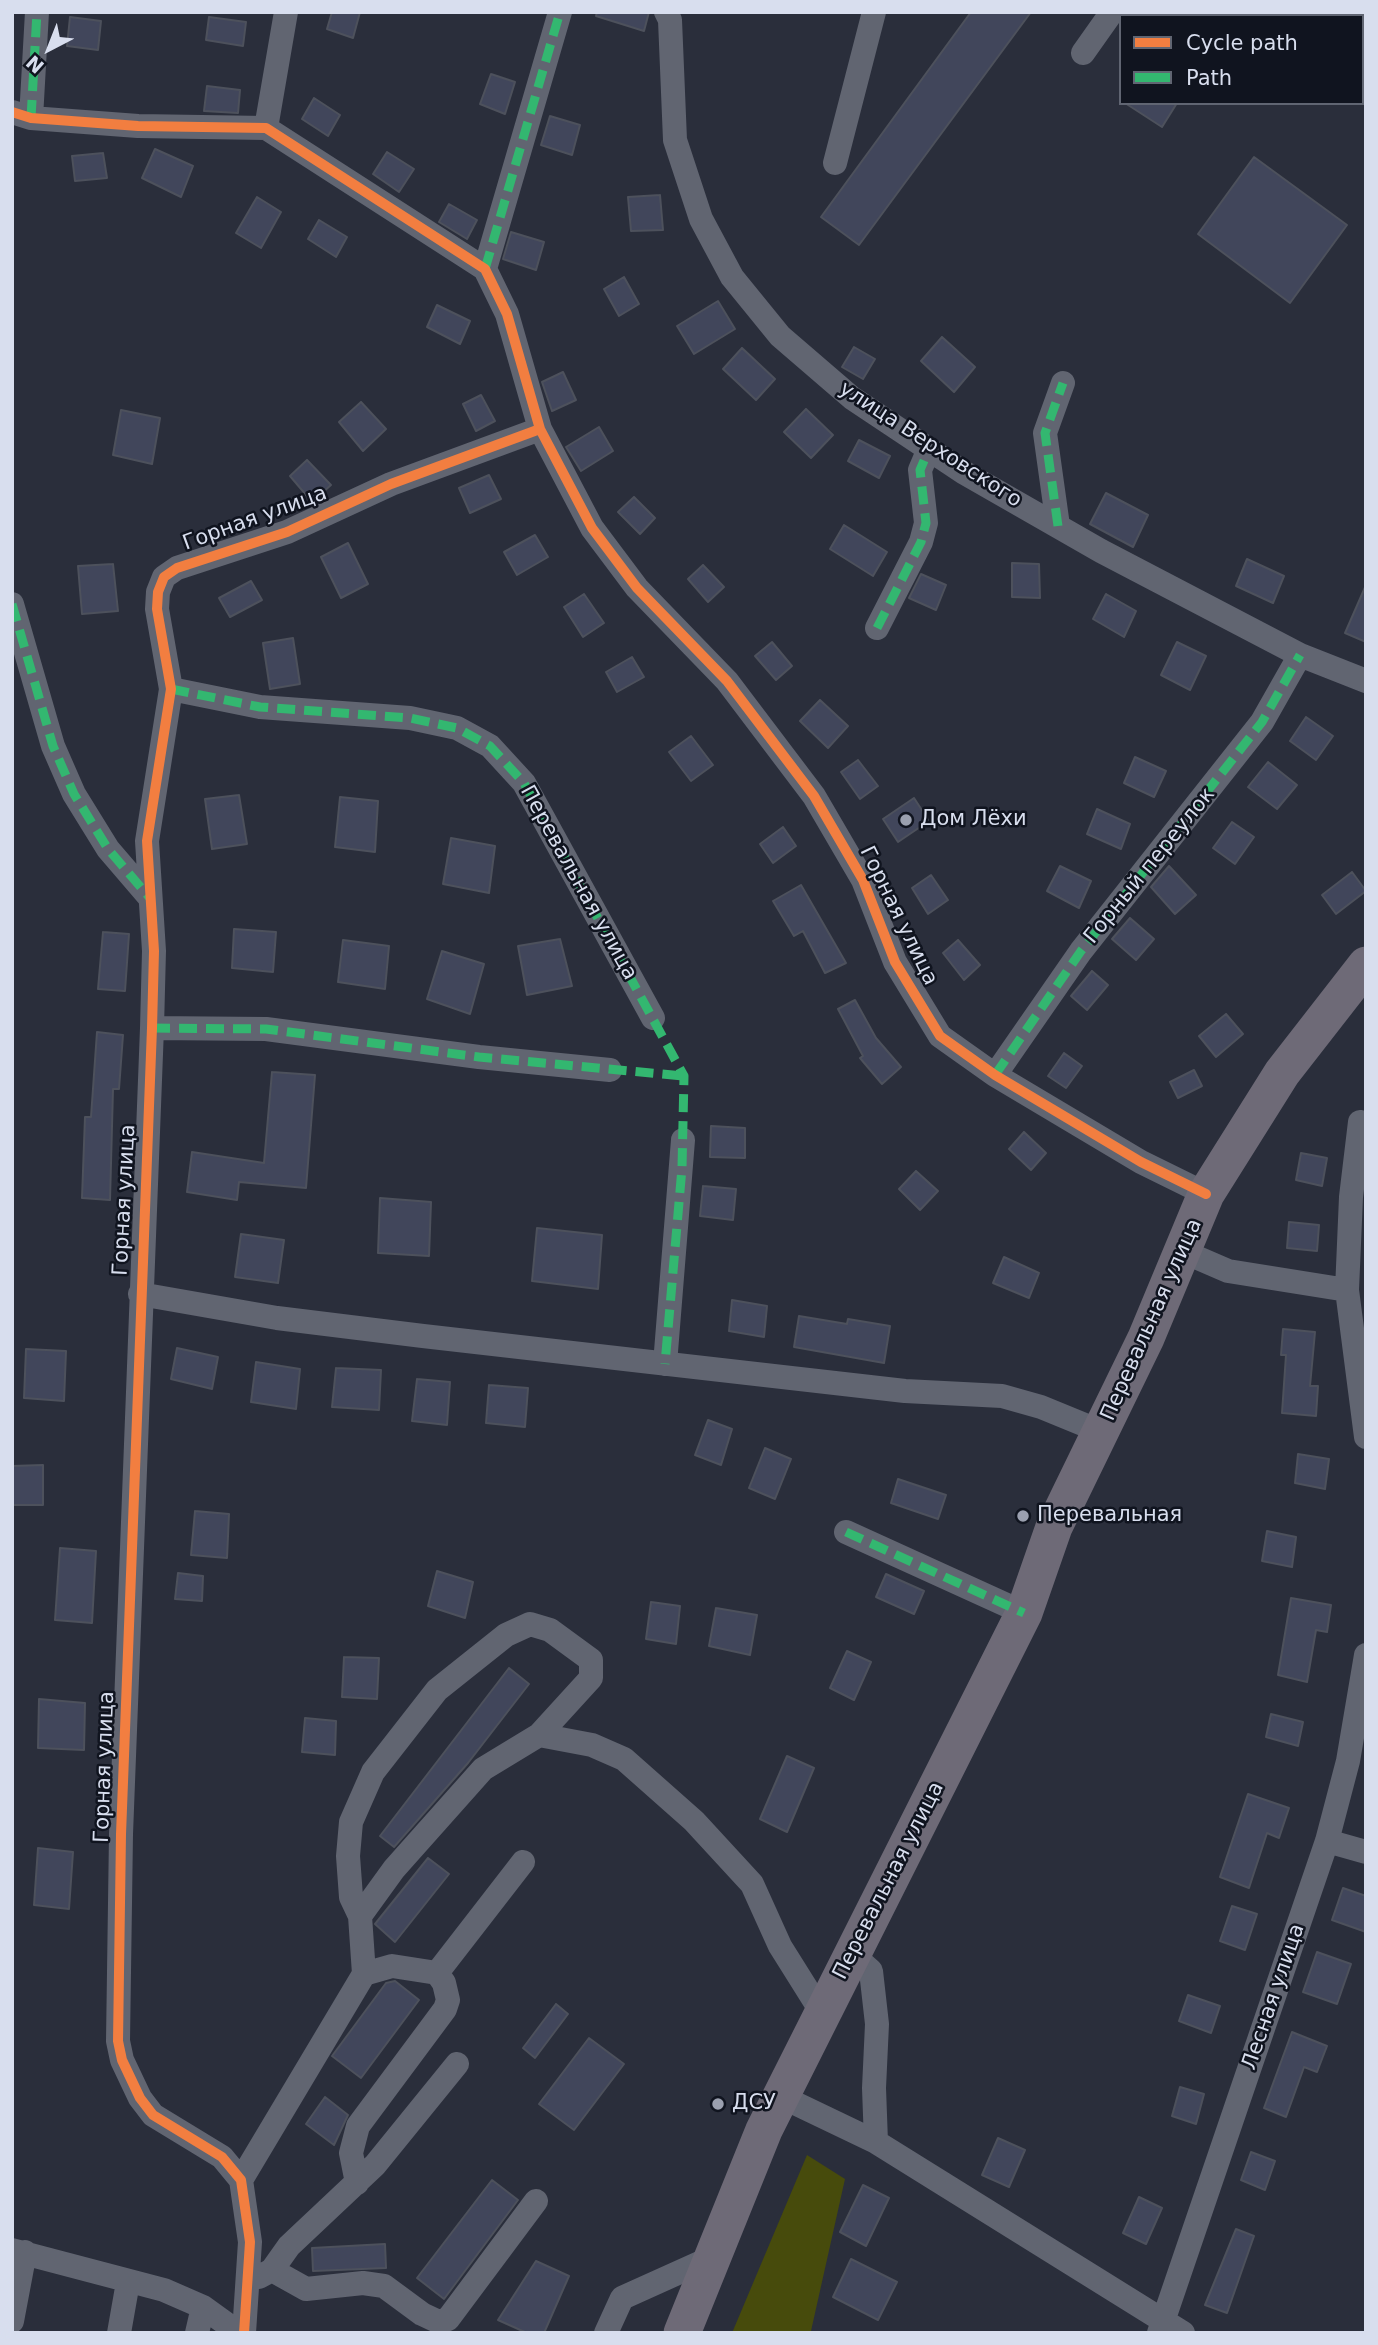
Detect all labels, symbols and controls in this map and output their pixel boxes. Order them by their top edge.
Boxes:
north arrow [14,14,84,84]
legend [1119,14,1364,105]
text: Cycle path [1186,31,1298,55]
text: N [22,51,48,78]
text: Path [1186,66,1232,90]
street label: улица Верховского [834,377,1026,513]
street label: Горная улица [179,481,331,557]
street label: Перевальная улица [514,781,642,985]
street label: Горный переулок [1079,783,1221,949]
place label: Дом Лёхи [920,807,1027,833]
marker: Дом Лёхи [898,812,914,828]
street label: Горная улица [853,842,943,990]
street label: Горная улица [108,1124,142,1276]
street label: Перевальная улица [1096,1215,1208,1425]
place label: Перевальная [1037,1503,1182,1529]
marker: Перевальная [1015,1508,1031,1524]
street label: Горная улица [90,1691,120,1843]
street label: Перевальная улица [828,1778,950,1984]
street label: Лесная улица [1237,1921,1311,2073]
place label: ДСУ [732,2091,776,2117]
marker: ДСУ [710,2096,726,2112]

